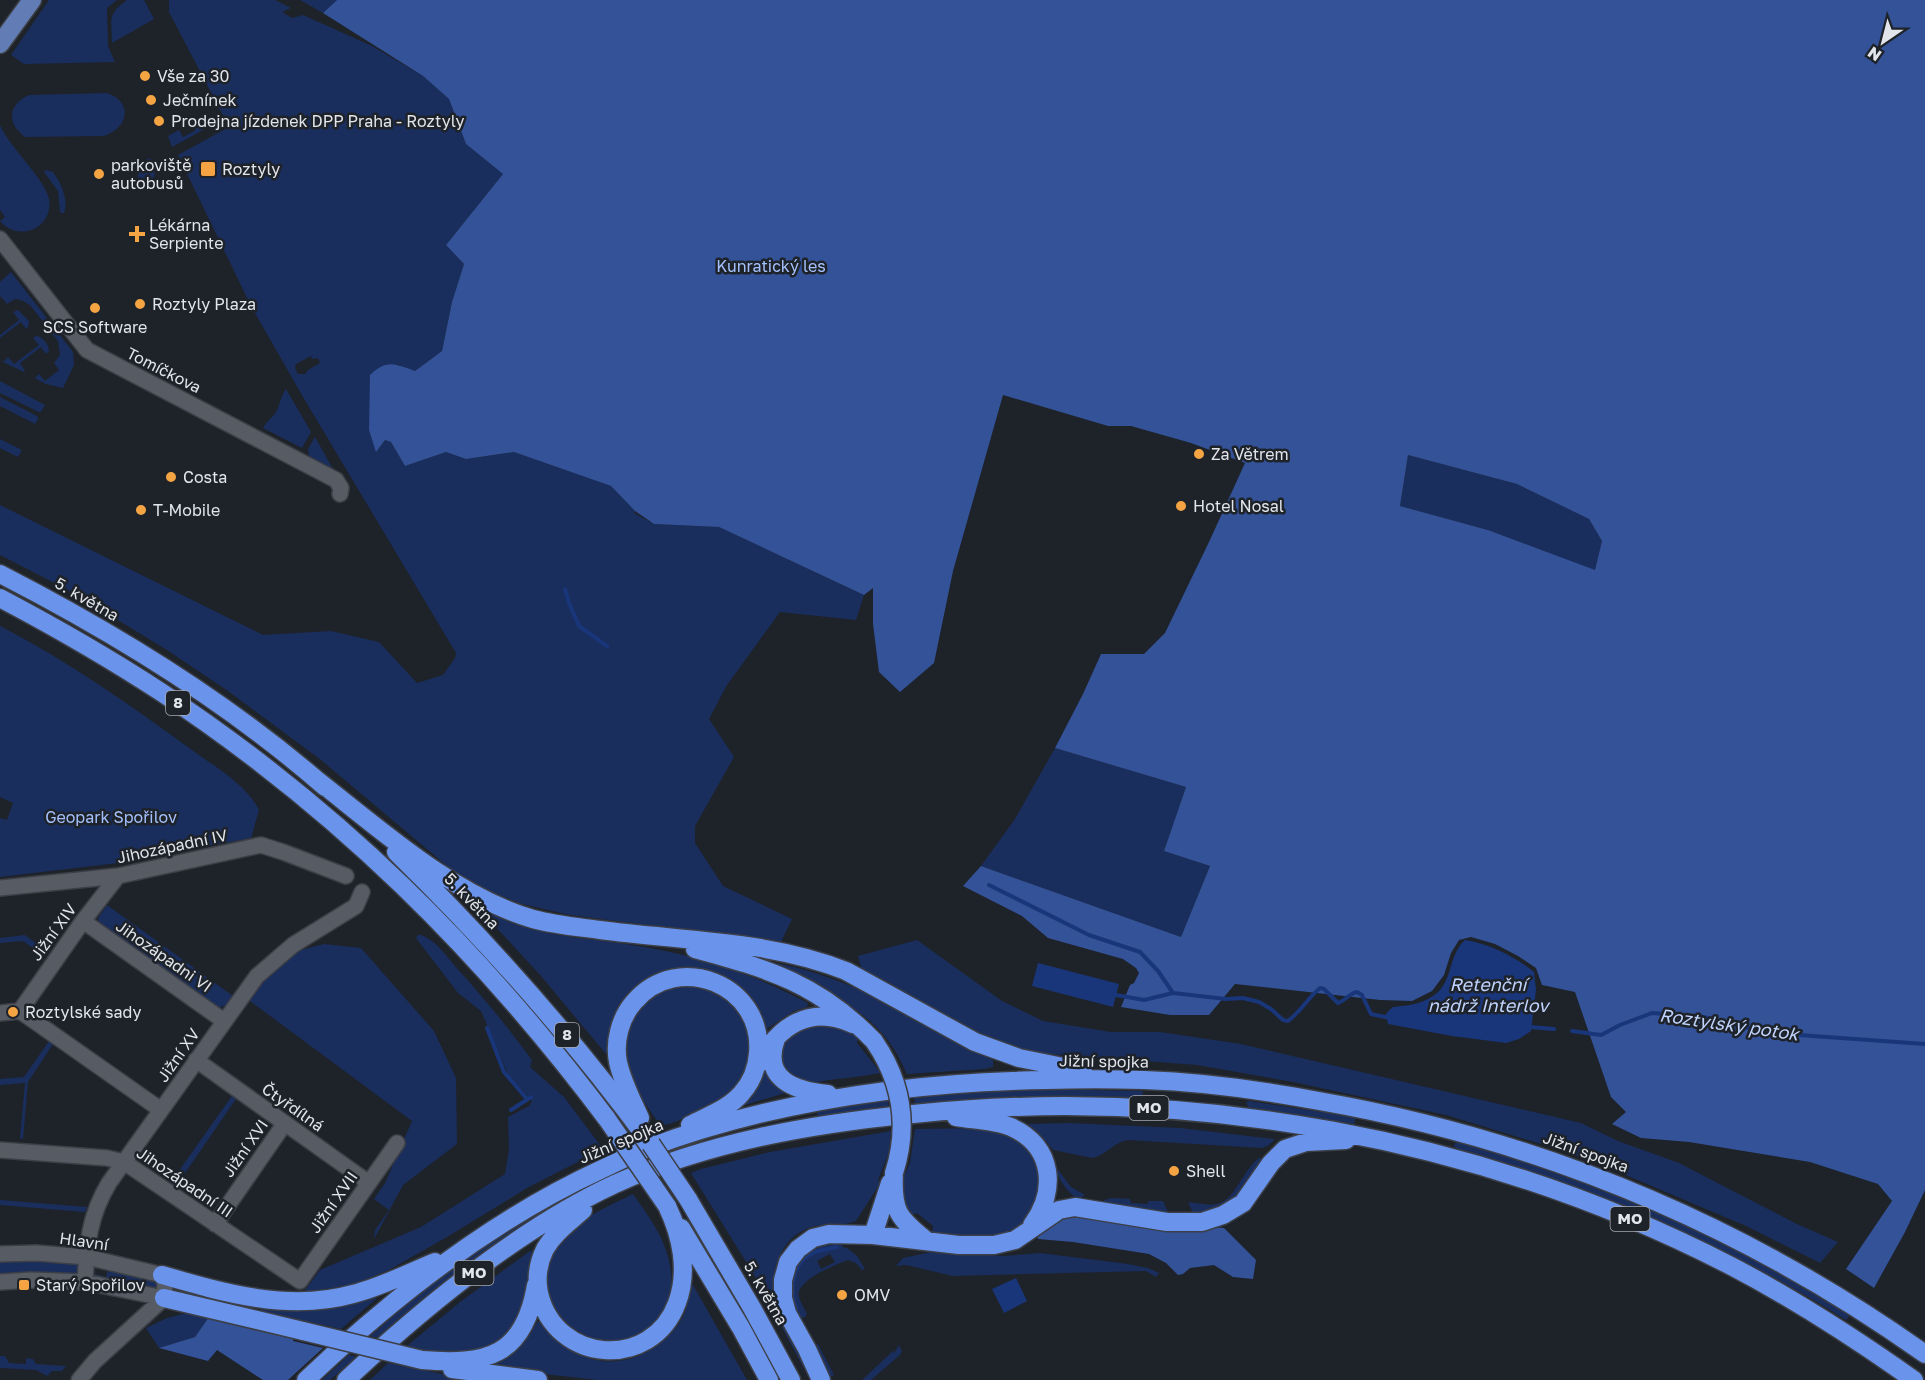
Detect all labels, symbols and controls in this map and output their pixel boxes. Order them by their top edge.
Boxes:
north arrow [1853,12,1913,72]
text: N [1864,43,1885,66]
place label: Vše za 30 [157,66,229,86]
marker: Vše za 30 [138,69,152,83]
place label: Ječmínek [163,90,237,110]
marker: Ječmínek [144,93,158,107]
place label: Prodejna jízdenek DPP Praha - Roztyly [171,111,464,131]
marker: Prodejna jízdenek DPP Praha - Roztyly [152,114,166,128]
place label: parkoviště autobusů [111,155,192,193]
place label: Roztyly [222,159,280,179]
marker: Roztyly [199,160,217,178]
marker: parkoviště autobusů [92,167,106,181]
place label: Lékárna Serpiente [149,215,224,253]
marker: Lékárna Serpiente [130,227,144,241]
park label: Kunratický les [716,256,826,276]
place label: Roztyly Plaza [152,294,256,314]
marker: Roztyly Plaza [133,297,147,311]
marker: SCS Software [88,301,102,315]
place label: SCS Software [43,317,147,337]
street label: Tomíčkova [123,343,205,397]
place label: Za Větrem [1211,444,1289,464]
marker: Za Větrem [1192,447,1206,461]
place label: Costa [183,467,227,487]
marker: Costa [164,470,178,484]
place label: Hotel Nosal [1193,496,1284,516]
marker: Hotel Nosal [1174,499,1188,513]
place label: T-Mobile [153,500,220,520]
marker: T-Mobile [134,503,148,517]
street label: 5. května [51,573,123,625]
road number: 8 [166,691,190,715]
park label: Geopark Spořilov [45,807,177,827]
street label: Jihozápadní IV [115,824,229,867]
street label: 5. května [440,869,504,933]
street label: Jižní XIV [26,899,81,964]
street label: Jihozápadni VI [112,916,216,996]
water label: Retenční nádrž Interlov [1428,973,1551,1016]
place label: Roztylské sady [25,1002,141,1022]
water label: Roztylský potok [1658,1003,1802,1045]
marker: Roztylské sady [6,1005,20,1019]
road number: 8 [555,1023,579,1047]
street label: Jižní XV [152,1024,204,1086]
street label: Jižní spojka [1059,1050,1149,1072]
street label: Čtyřdílná [258,1078,328,1136]
road number: MO [1130,1096,1168,1120]
street label: Jižní spojka [576,1114,666,1168]
street label: Jižní XVI [218,1115,272,1181]
street label: Jižní spojka [1540,1127,1632,1177]
street label: Jihozápadní III [133,1142,237,1222]
place label: Shell [1186,1161,1226,1181]
marker: Shell [1167,1164,1181,1178]
street label: Jižní XVII [304,1167,362,1237]
road number: MO [1610,1207,1650,1231]
street label: Hlavní [58,1228,111,1255]
street label: 5. května [740,1257,792,1329]
road number: MO [454,1261,494,1285]
place label: Starý Spořilov [36,1275,144,1295]
marker: Starý Spořilov [17,1278,31,1292]
place label: OMV [854,1285,891,1305]
marker: OMV [835,1288,849,1302]

